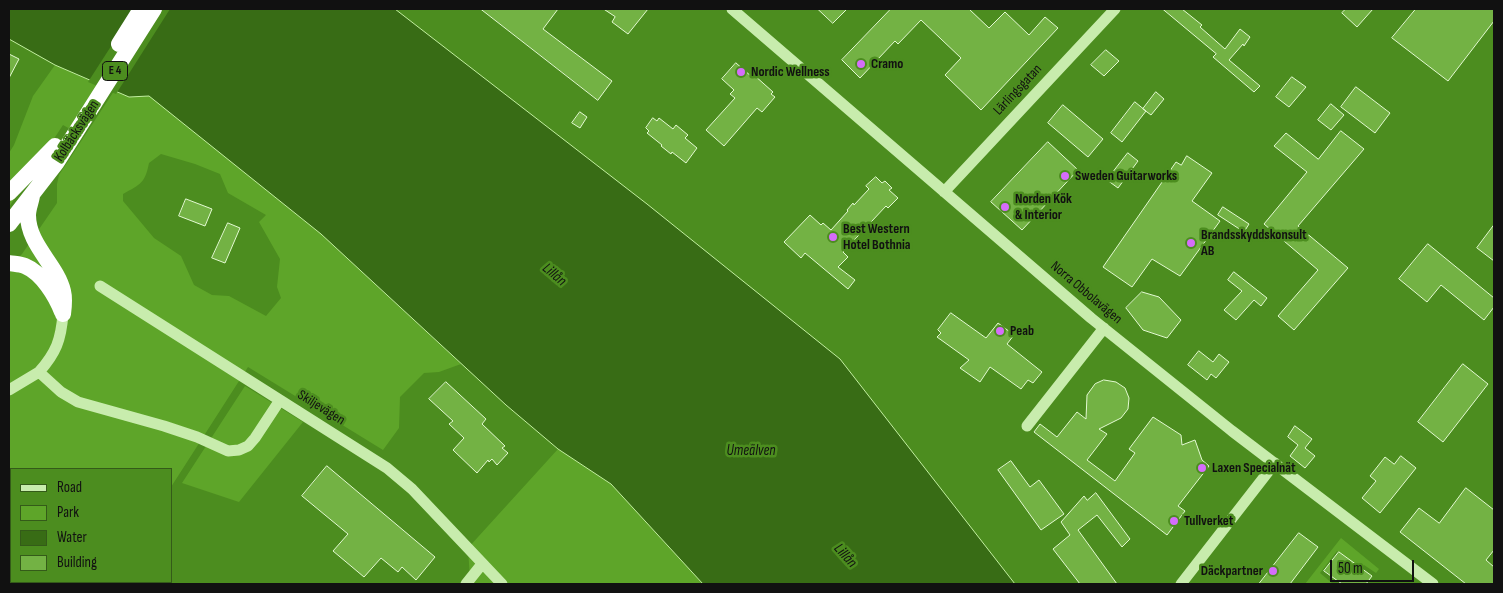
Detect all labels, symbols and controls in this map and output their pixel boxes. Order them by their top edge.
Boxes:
place label: Cramo [871,56,903,72]
marker: Cramo [855,58,867,70]
road number: E 4 [102,61,128,80]
street label: Lärlingsgatan [990,61,1046,119]
place label: Nordic Wellness [751,64,830,80]
marker: Nordic Wellness [735,66,747,78]
street label: Kolbäcksvägen [51,97,103,165]
place label: Sweden Guitarworks [1075,168,1177,184]
marker: Sweden Guitarworks [1059,170,1071,182]
place label: Norden Kök & Interior [1015,191,1072,223]
marker: Norden Kök & Interior [999,201,1011,213]
place label: Best Western Hotel Bothnia [843,221,911,253]
place label: Brandsskyddskonsult AB [1201,227,1307,260]
marker: Best Western Hotel Bothnia [827,231,839,243]
marker: Brandsskyddskonsult AB [1185,237,1197,249]
street label: Norra Obbolavägen [1047,258,1125,328]
water label: Lillån [538,260,570,290]
place label: Peab [1010,323,1034,339]
marker: Peab [994,325,1006,337]
street label: Skiljevägen [294,387,348,429]
water label: Umeälven [726,442,776,460]
place label: Laxen Specialnät [1212,460,1296,476]
marker: Laxen Specialnät [1196,462,1208,474]
legend [10,468,172,583]
text: Road [57,478,82,497]
text: Park [57,503,79,522]
place label: Tullverket [1184,513,1233,529]
marker: Tullverket [1168,515,1180,527]
text: Water [57,528,87,547]
water label: Lillån [830,540,860,572]
scale bar [1333,550,1417,582]
text: Building [57,553,97,572]
text: 50 m [1338,559,1363,578]
place label: Däckpartner [1201,563,1263,579]
marker: Däckpartner [1267,565,1279,577]

